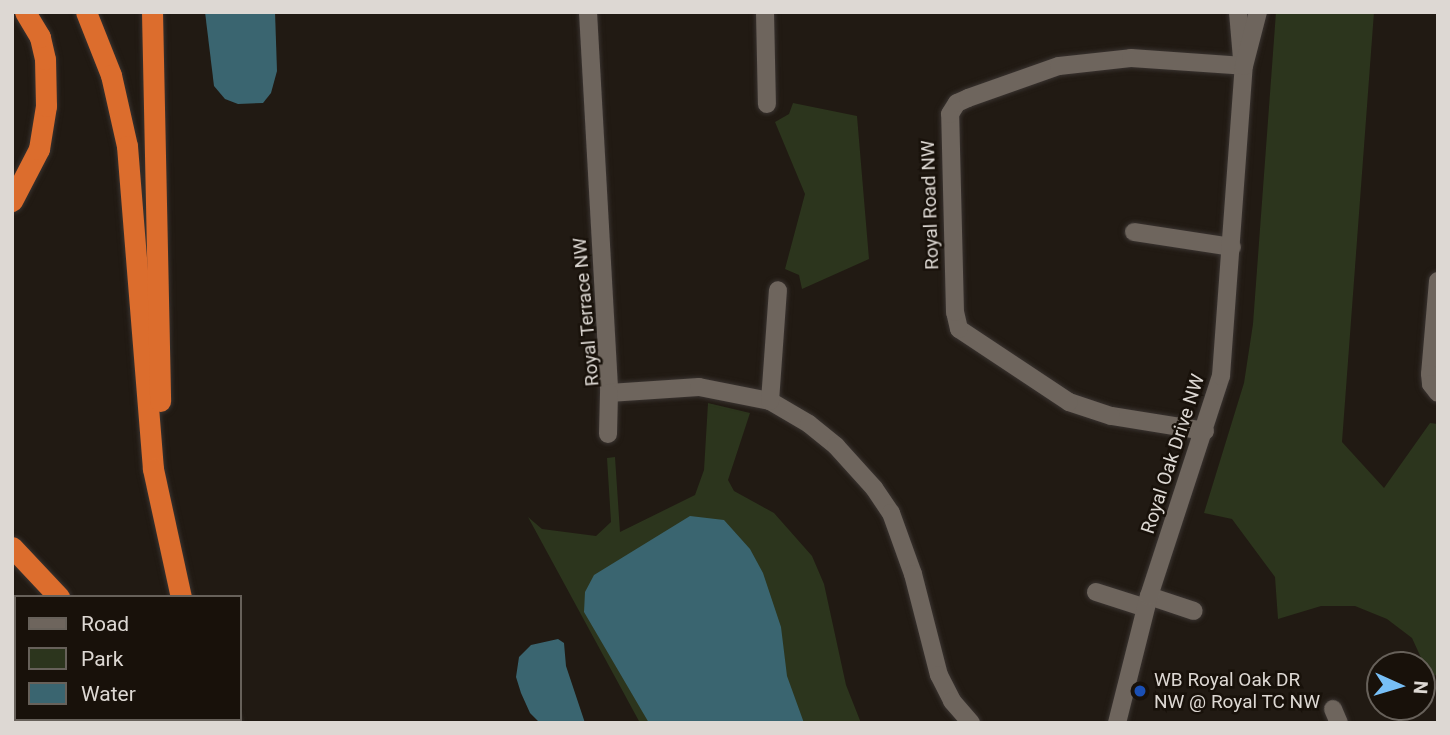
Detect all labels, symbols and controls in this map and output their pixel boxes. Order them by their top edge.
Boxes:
street label: Royal Road NW [916,140,944,270]
street label: Royal Terrace NW [568,237,604,387]
street label: Royal Oak Drive NW [1136,371,1210,537]
legend [14,595,242,721]
text: Road [81,612,129,636]
text: Park [81,647,123,671]
north arrow [1366,651,1436,721]
place label: WB Royal Oak DR NW @ Royal TC NW [1154,669,1320,713]
text: N [1409,680,1432,695]
text: Water [81,682,136,706]
marker: WB Royal Oak DR NW @ Royal TC NW [1132,683,1148,699]

